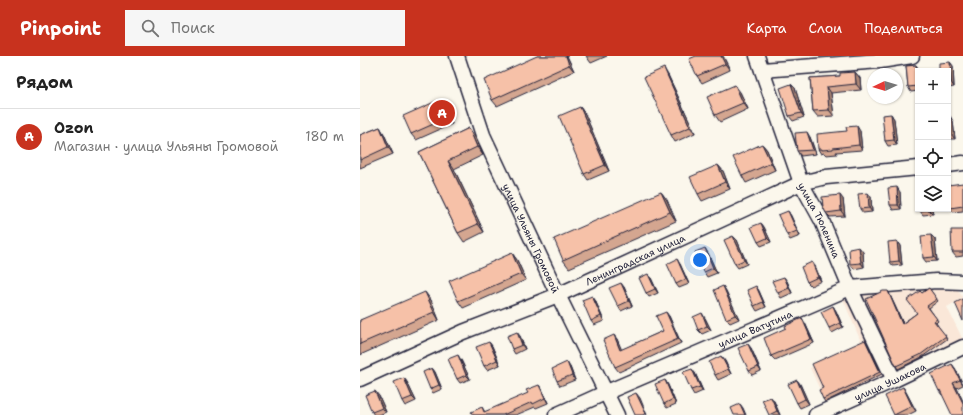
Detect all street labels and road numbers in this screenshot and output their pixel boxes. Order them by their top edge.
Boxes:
street label: улица Тюленина [795,180,843,261]
street label: улица Ульяны Громовой [500,181,562,296]
street label: Ленинградская улица [583,231,688,289]
street label: улица Ватутина [716,307,795,351]
street label: улица Ушакова [852,359,929,404]

